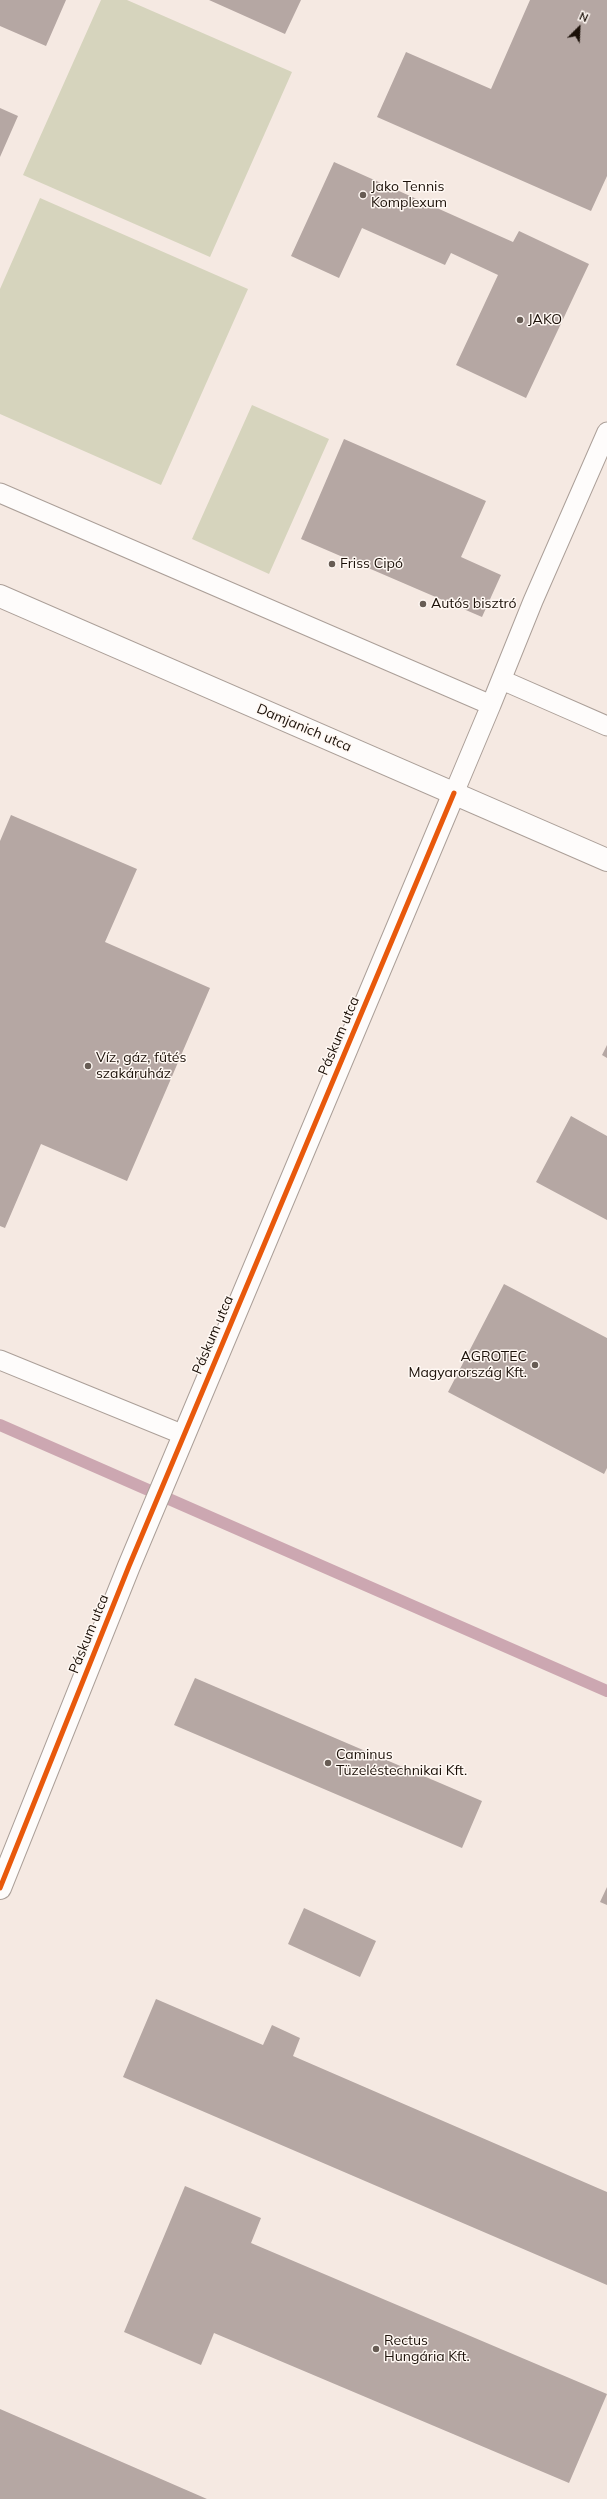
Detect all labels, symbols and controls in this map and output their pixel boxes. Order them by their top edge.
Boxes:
north arrow [559,8,599,48]
text: N [577,9,591,25]
place label: Jako Tennis Komplexum [371,179,447,212]
marker: Jako Tennis Komplexum [358,190,368,200]
place label: JAKO [528,312,562,328]
marker: JAKO [515,315,525,325]
place label: Friss Cipó [340,556,403,572]
marker: Friss Cipó [327,559,337,569]
place label: Autós bisztró [431,596,517,612]
marker: Autós bisztró [418,599,428,609]
street label: Damjanich utca [254,700,354,756]
street label: Páskum utca [315,994,363,1078]
place label: Víz, gáz, fűtés szakáruház [96,1050,186,1082]
marker: Víz, gáz, fűtés szakáruház [83,1061,93,1071]
street label: Páskum utca [189,1293,237,1377]
place label: AGROTEC Magyarország Kft. [408,1349,527,1382]
marker: AGROTEC Magyarország Kft. [530,1360,540,1370]
street label: Páskum utca [66,1592,112,1676]
place label: Caminus Tüzeléstechnikai Kft. [336,1747,467,1780]
marker: Caminus Tüzeléstechnikai Kft. [323,1758,333,1768]
place label: Rectus Hungária Kft. [384,2333,470,2366]
marker: Rectus Hungária Kft. [371,2344,381,2354]

